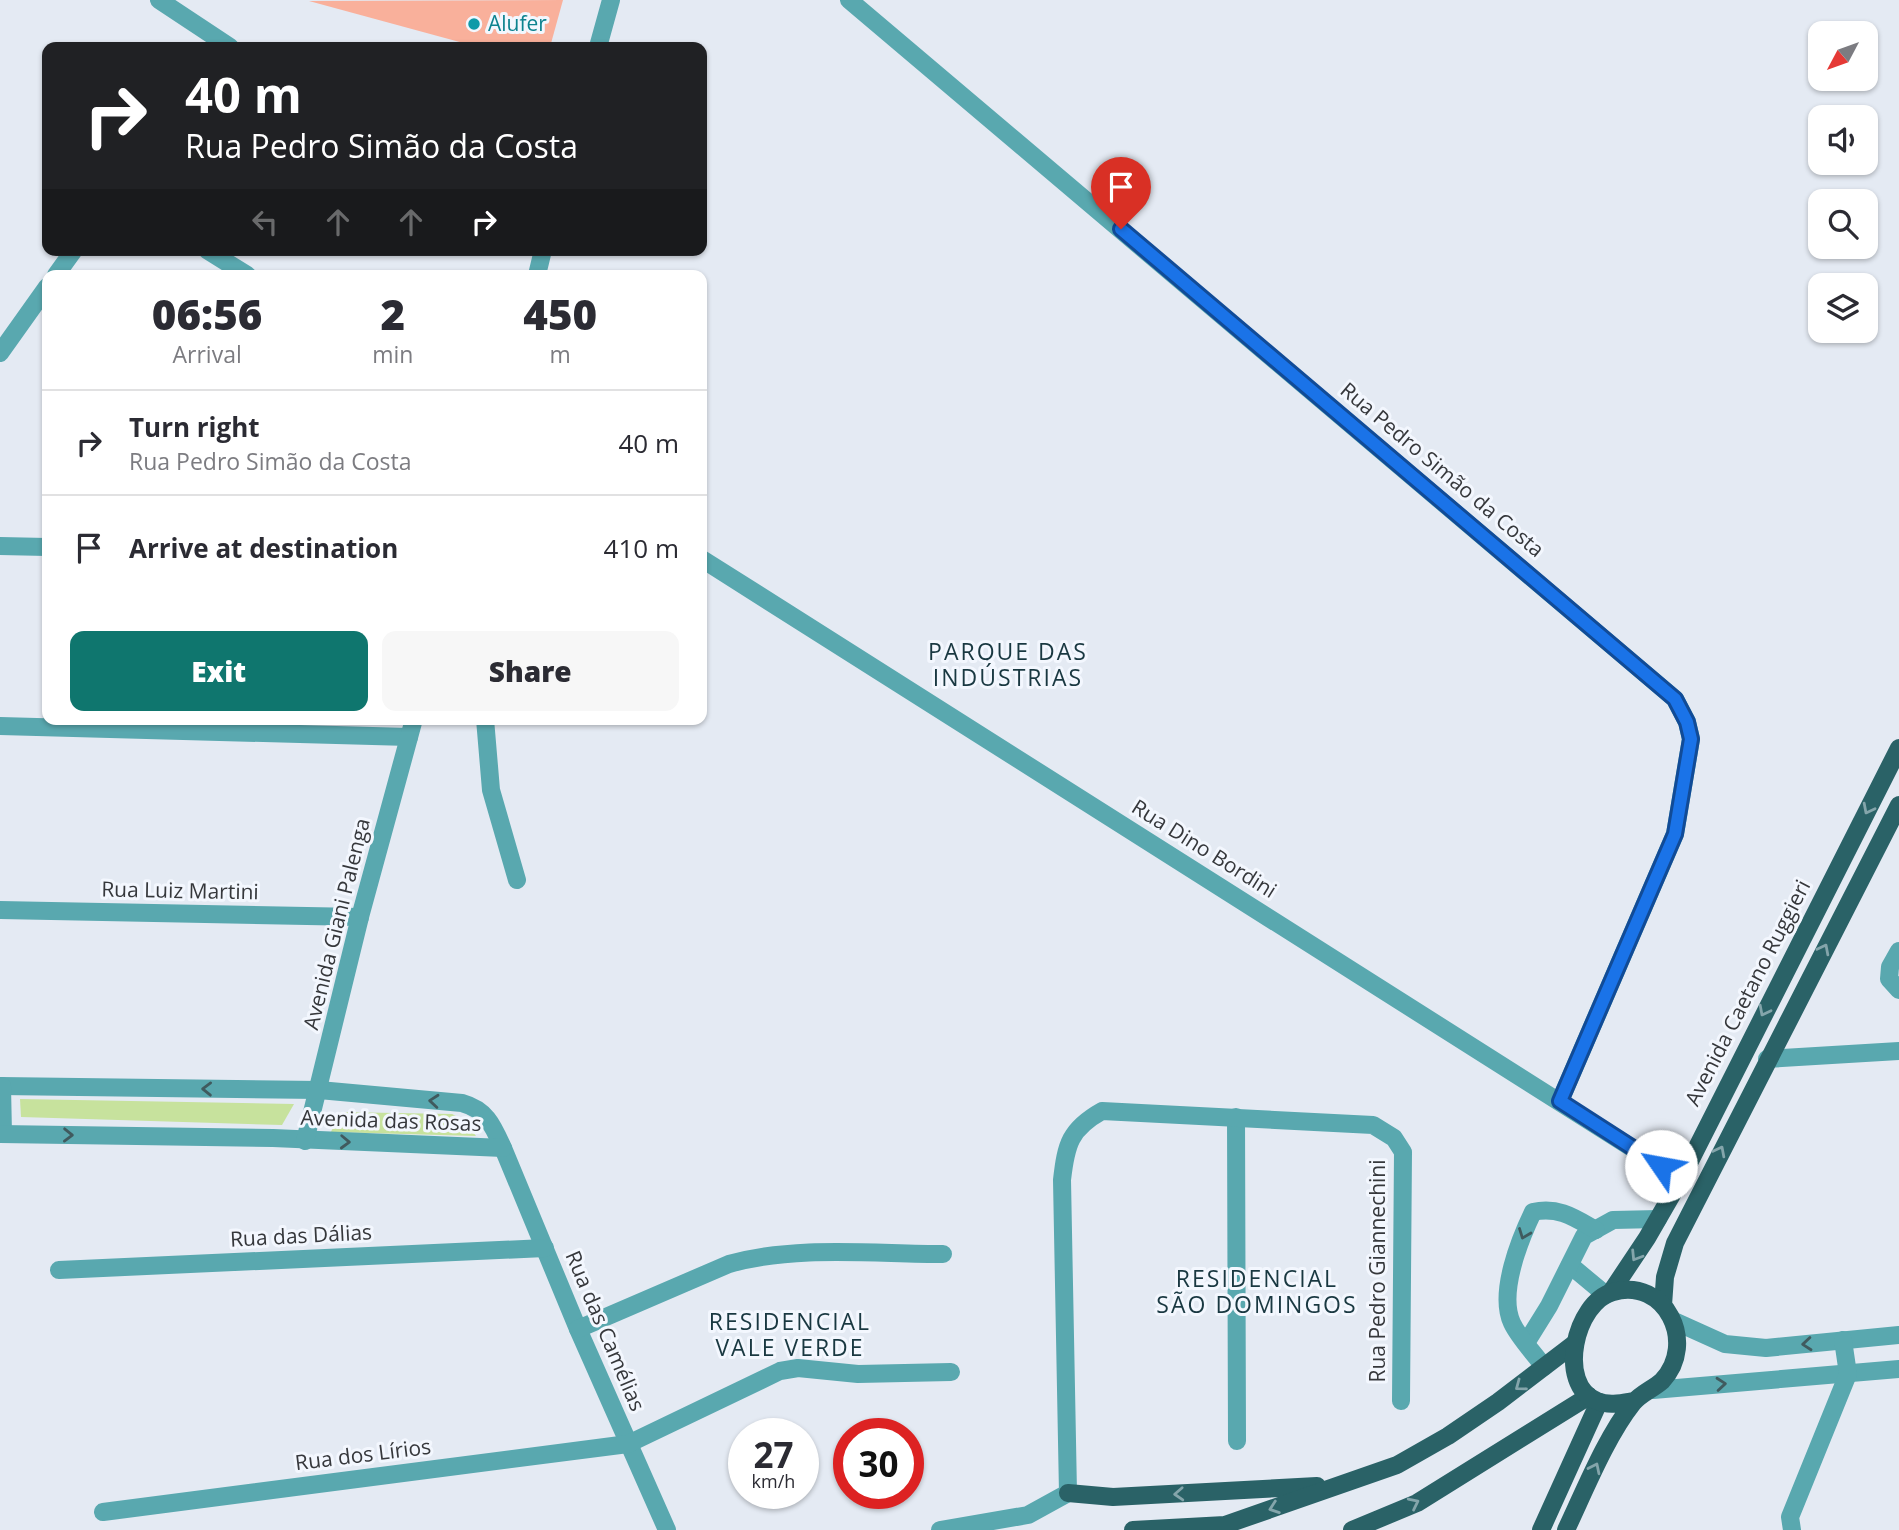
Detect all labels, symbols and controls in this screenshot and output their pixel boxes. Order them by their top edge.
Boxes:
place label: Alufer [488,9,547,37]
marker: Alufer [466,16,482,32]
north arrow [1808,21,1878,91]
map controls [1808,21,1878,343]
text: 40 m [185,61,302,127]
icon: right [70,70,161,161]
button: sound [1808,105,1878,175]
text: Rua Pedro Simão da Costa [185,124,578,167]
pin [1091,157,1151,229]
icon: arrive [1102,168,1140,206]
button: search [1808,189,1878,259]
icon: left [246,203,284,241]
icon: ahead [319,203,357,241]
icon: ahead [392,203,430,241]
icon: right [465,203,503,241]
button: layers [1808,273,1878,343]
text: 06:56 [152,285,262,342]
text: 2 [381,285,405,342]
text: 450 [523,285,597,342]
text: Arrival [173,338,242,370]
text: min [372,338,413,370]
text: m [550,338,571,370]
street label: Rua Pedro Simão da Costa [1335,376,1550,563]
text: Turn right [129,409,260,445]
icon: right [70,424,108,462]
text: 40 m [618,425,679,461]
text: Rua Pedro Simão da Costa [129,445,411,477]
icon: arrive [70,529,108,567]
text: Arrive at destination [129,530,398,566]
text: 410 m [604,530,679,566]
button: Exit [70,631,368,711]
button: Share [382,631,679,711]
district label: PARQUE DAS INDÚSTRIAS [928,635,1088,693]
street label: Rua Dino Bordini [1127,792,1282,904]
one-way arrow [1863,801,1876,814]
street label: Avenida Giani Palenga [296,815,376,1032]
street label: Rua Luiz Martini [101,875,259,905]
street label: Avenida Caetano Ruggieri [1678,875,1816,1110]
one-way arrow [1815,944,1829,956]
one-way arrow [1759,1004,1773,1016]
one-way arrow [201,1081,212,1096]
one-way arrow [428,1094,439,1109]
street label: Avenida das Rosas [300,1103,482,1137]
one-way arrow [63,1127,74,1143]
position arrow [1624,1129,1698,1203]
one-way arrow [339,1135,350,1150]
one-way arrow [1712,1146,1726,1159]
street label: Rua Pedro Giannechini [1363,1159,1391,1383]
street label: Rua das Dálias [229,1217,373,1253]
one-way arrow [1518,1228,1532,1240]
street label: Rua das Camélias [560,1246,652,1415]
one-way arrow [1631,1248,1644,1261]
district label: RESIDENCIAL SÃO DOMINGOS [1156,1262,1358,1320]
district label: RESIDENCIAL VALE VERDE [709,1305,871,1363]
one-way arrow [1801,1336,1812,1351]
one-way arrow [1515,1377,1527,1390]
one-way arrow [1716,1377,1727,1392]
speed limit sign: 30 [833,1418,924,1509]
text: 27 [753,1431,794,1478]
street label: Rua dos Lírios [293,1432,432,1476]
one-way arrow [1587,1463,1601,1475]
text: km/h [752,1469,795,1493]
one-way arrow [1173,1486,1184,1501]
one-way arrow [1407,1498,1419,1512]
one-way arrow [1268,1500,1280,1514]

